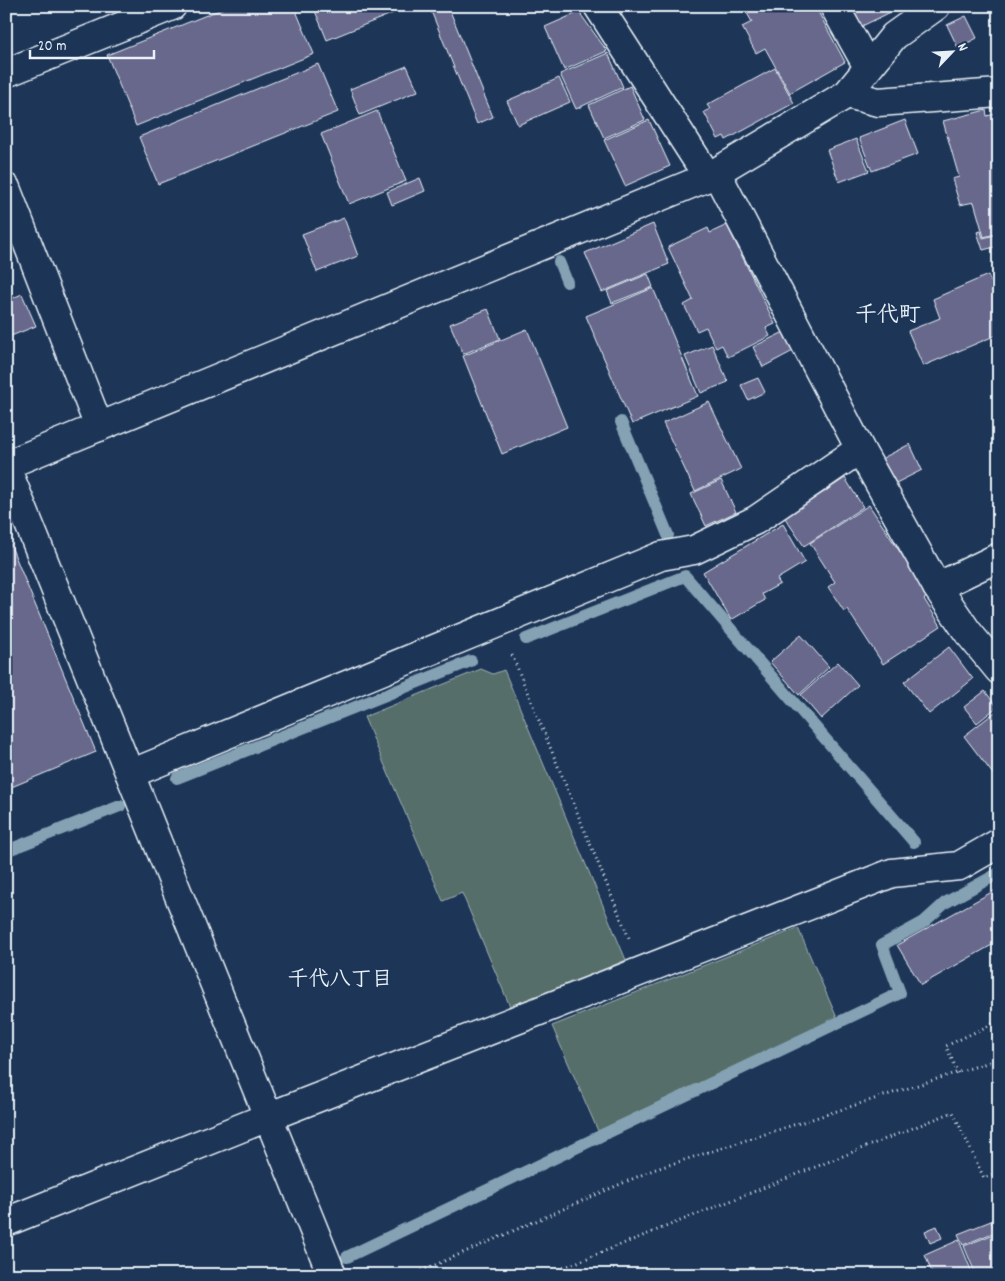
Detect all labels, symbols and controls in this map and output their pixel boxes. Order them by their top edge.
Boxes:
scale bar [30,28,154,60]
north arrow [928,28,978,78]
text: 20 m [38,36,66,58]
text: N [951,40,973,55]
district label: 千代町 [855,301,921,332]
district label: 千代八丁目 [288,966,393,996]

